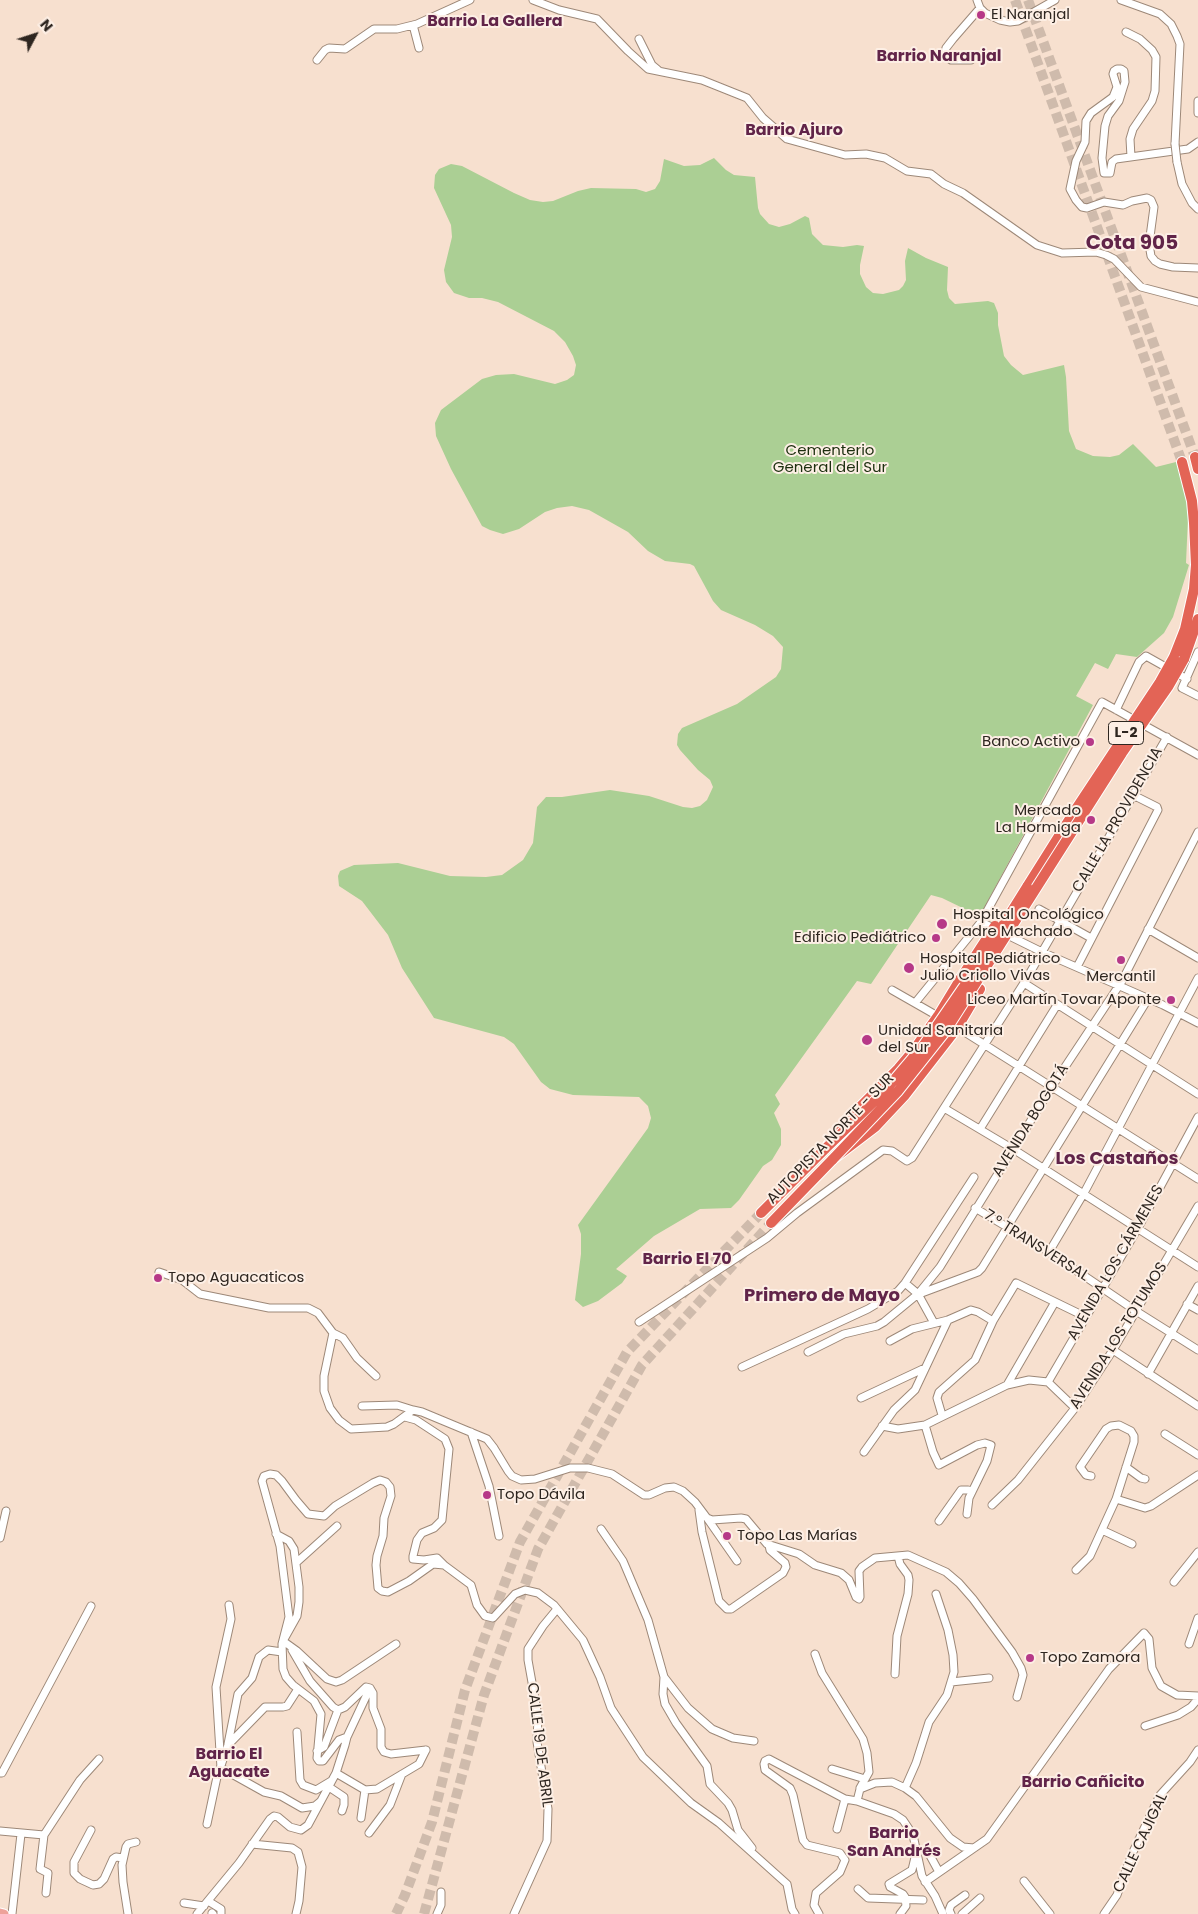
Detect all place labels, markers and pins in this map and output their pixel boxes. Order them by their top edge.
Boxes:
place label: El Naranjal [991,6,1070,24]
marker: El Naranjal [975,9,987,21]
place label: Banco Activo [982,733,1080,751]
marker: Banco Activo [1084,736,1096,748]
place label: Mercado La Hormiga [995,802,1081,837]
marker: Mercado La Hormiga [1085,814,1097,826]
place label: Hospital Oncológico Padre Machado [953,906,1104,941]
marker: Hospital Oncológico Padre Machado [935,917,949,931]
place label: Edificio Pediátrico [794,929,926,947]
marker: Edificio Pediátrico [930,932,942,944]
place label: Hospital Pediátrico Julio Criollo Vivas [920,950,1060,985]
marker: Mercantil [1115,954,1127,966]
marker: Hospital Pediátrico Julio Criollo Vivas [902,961,916,975]
place label: Mercantil [1086,968,1156,986]
place label: Liceo Martín Tovar Aponte [967,991,1161,1009]
marker: Liceo Martín Tovar Aponte [1165,994,1177,1006]
place label: Unidad Sanitaria del Sur [878,1022,1003,1057]
marker: Unidad Sanitaria del Sur [860,1033,874,1047]
place label: Topo Aguacaticos [168,1269,304,1287]
marker: Topo Aguacaticos [152,1272,164,1284]
place label: Topo Dávila [497,1486,585,1504]
marker: Topo Dávila [481,1489,493,1501]
place label: Topo Las Marías [737,1527,857,1545]
marker: Topo Las Marías [721,1530,733,1542]
place label: Topo Zamora [1040,1649,1140,1667]
marker: Topo Zamora [1024,1652,1036,1664]

